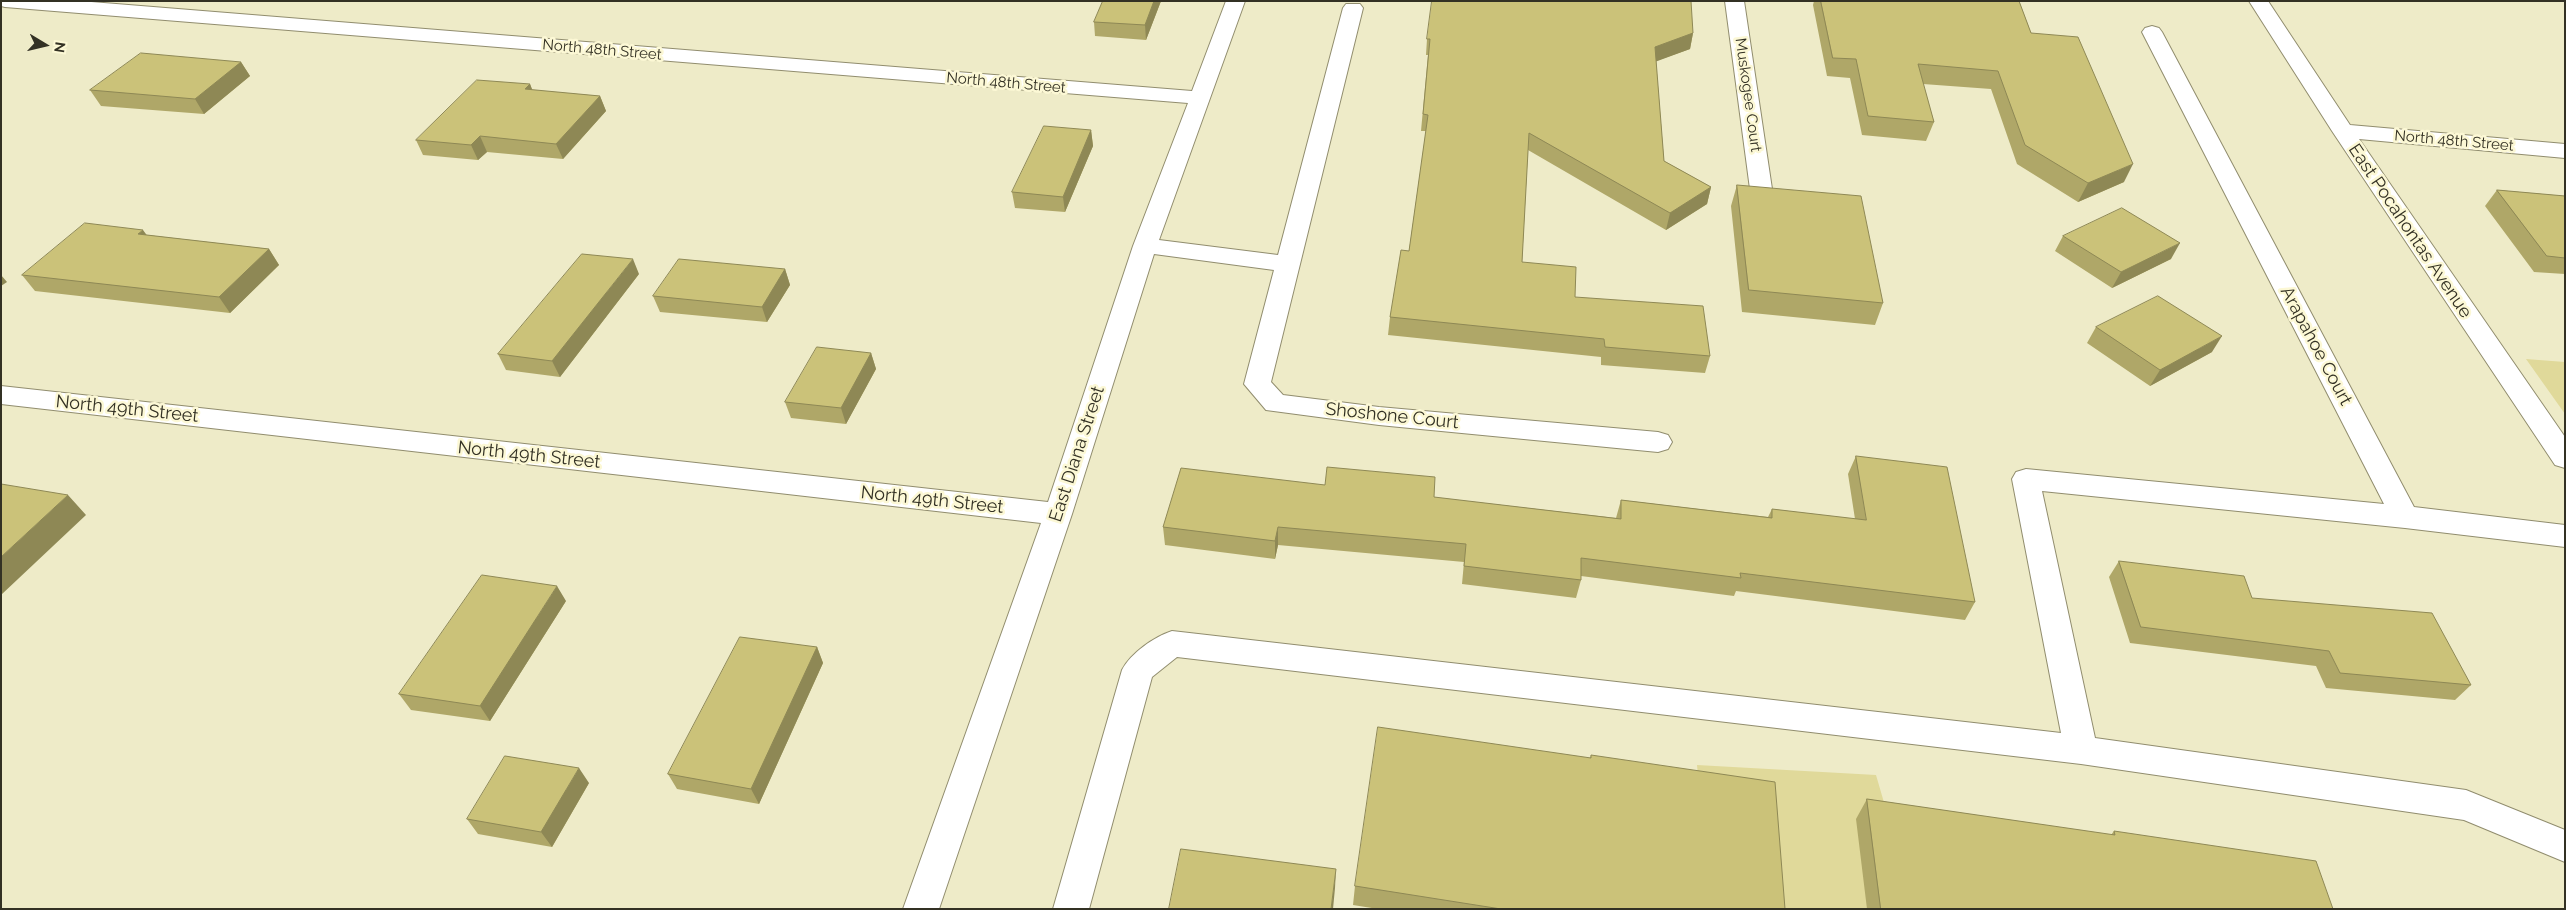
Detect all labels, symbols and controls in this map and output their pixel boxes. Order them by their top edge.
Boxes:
north arrow [20,20,70,70]
street label: North 48th Street [542,36,662,64]
street label: Muskogee Court [1731,37,1765,153]
text: N [51,41,69,54]
street label: North 48th Street [946,69,1066,97]
street label: North 48th Street [2394,127,2514,155]
street label: East Pocahontas Avenue [2344,140,2476,322]
street label: Arapahoe Court [2276,283,2356,409]
street label: East Diana Street [1045,383,1109,525]
street label: North 49th Street [55,391,199,427]
street label: Shoshone Court [1324,398,1460,434]
street label: North 49th Street [457,437,601,473]
street label: North 49th Street [860,482,1004,518]

